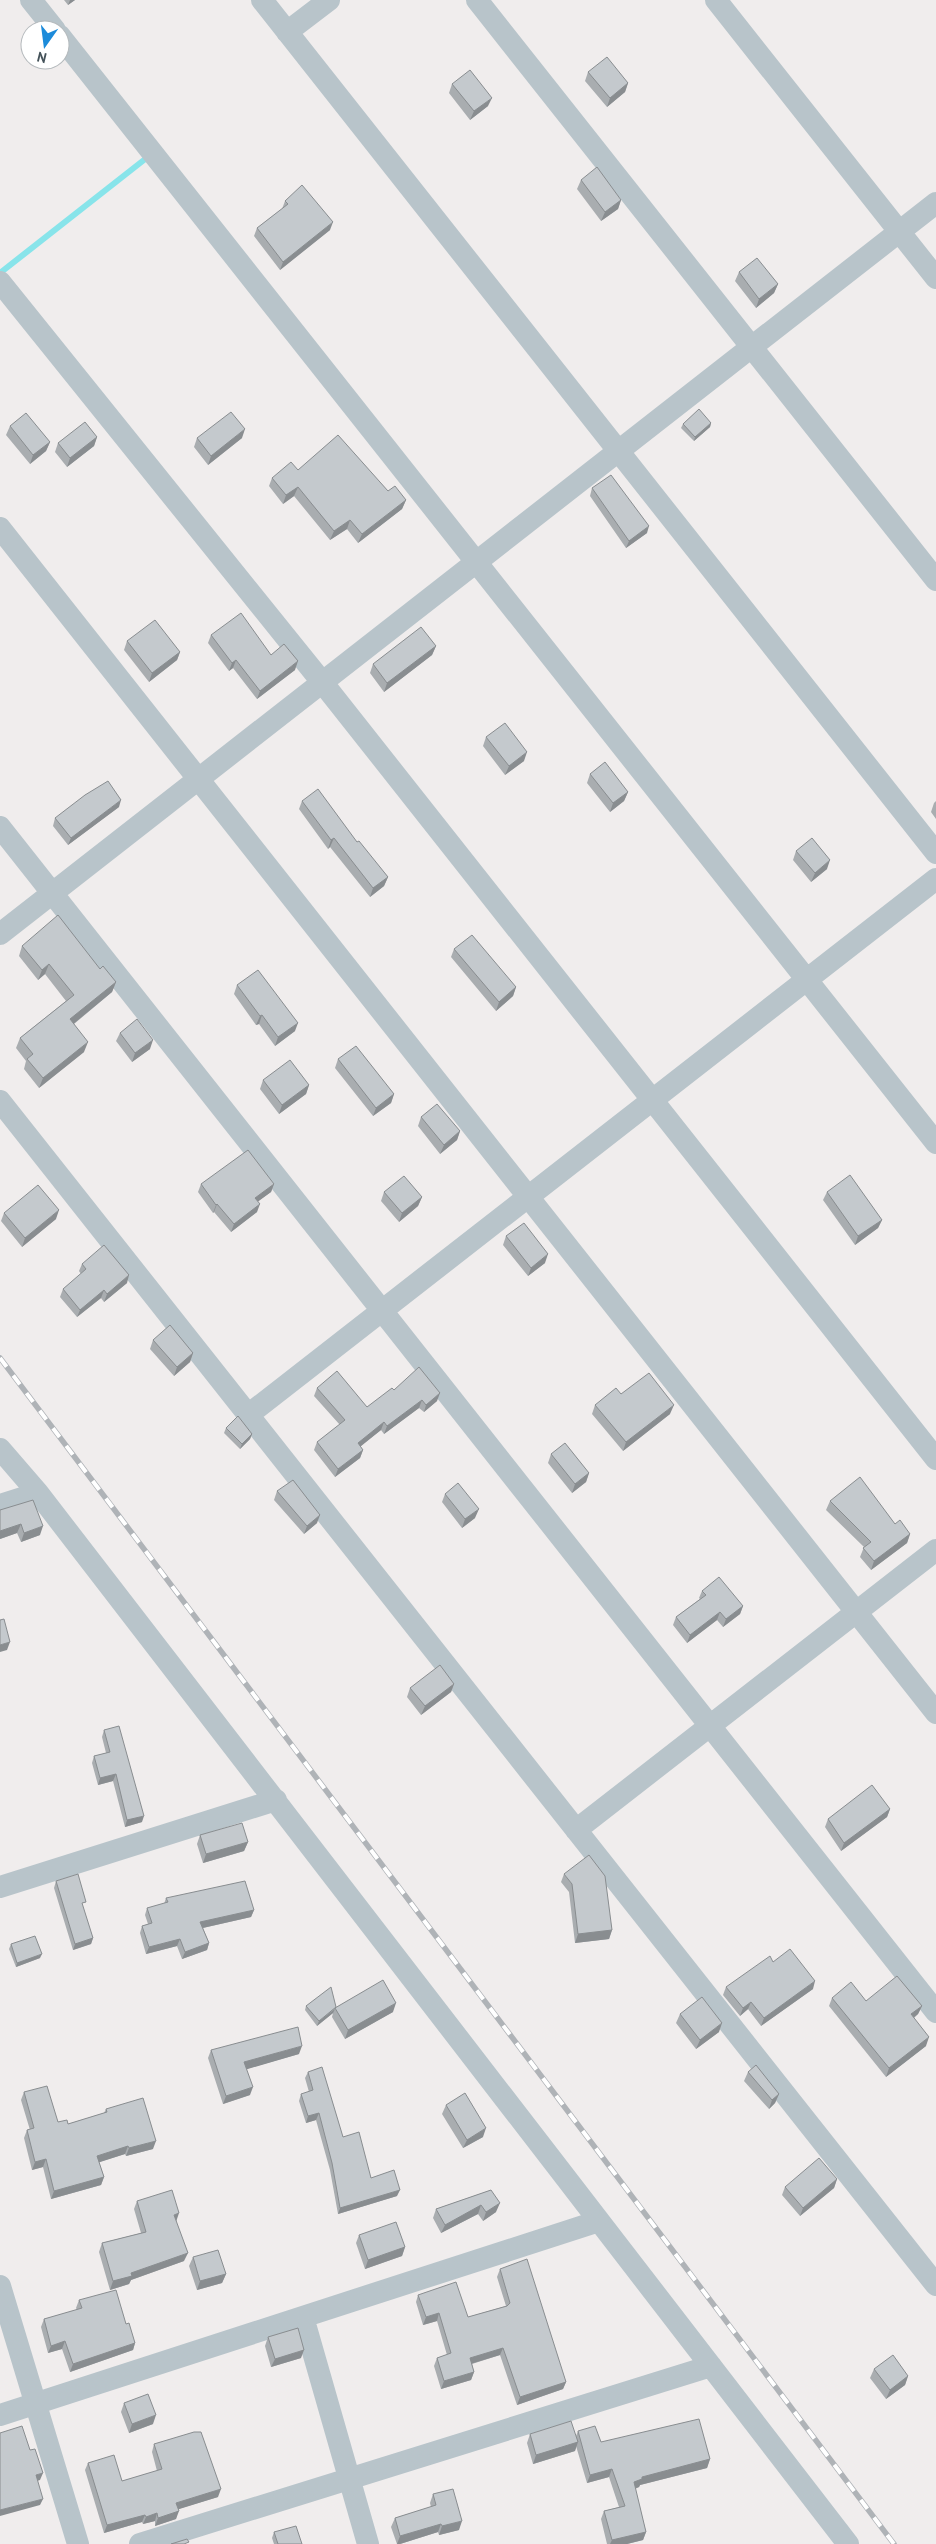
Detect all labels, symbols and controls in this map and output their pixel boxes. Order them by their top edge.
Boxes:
north arrow [20,20,70,70]
text: N [35,48,48,67]

